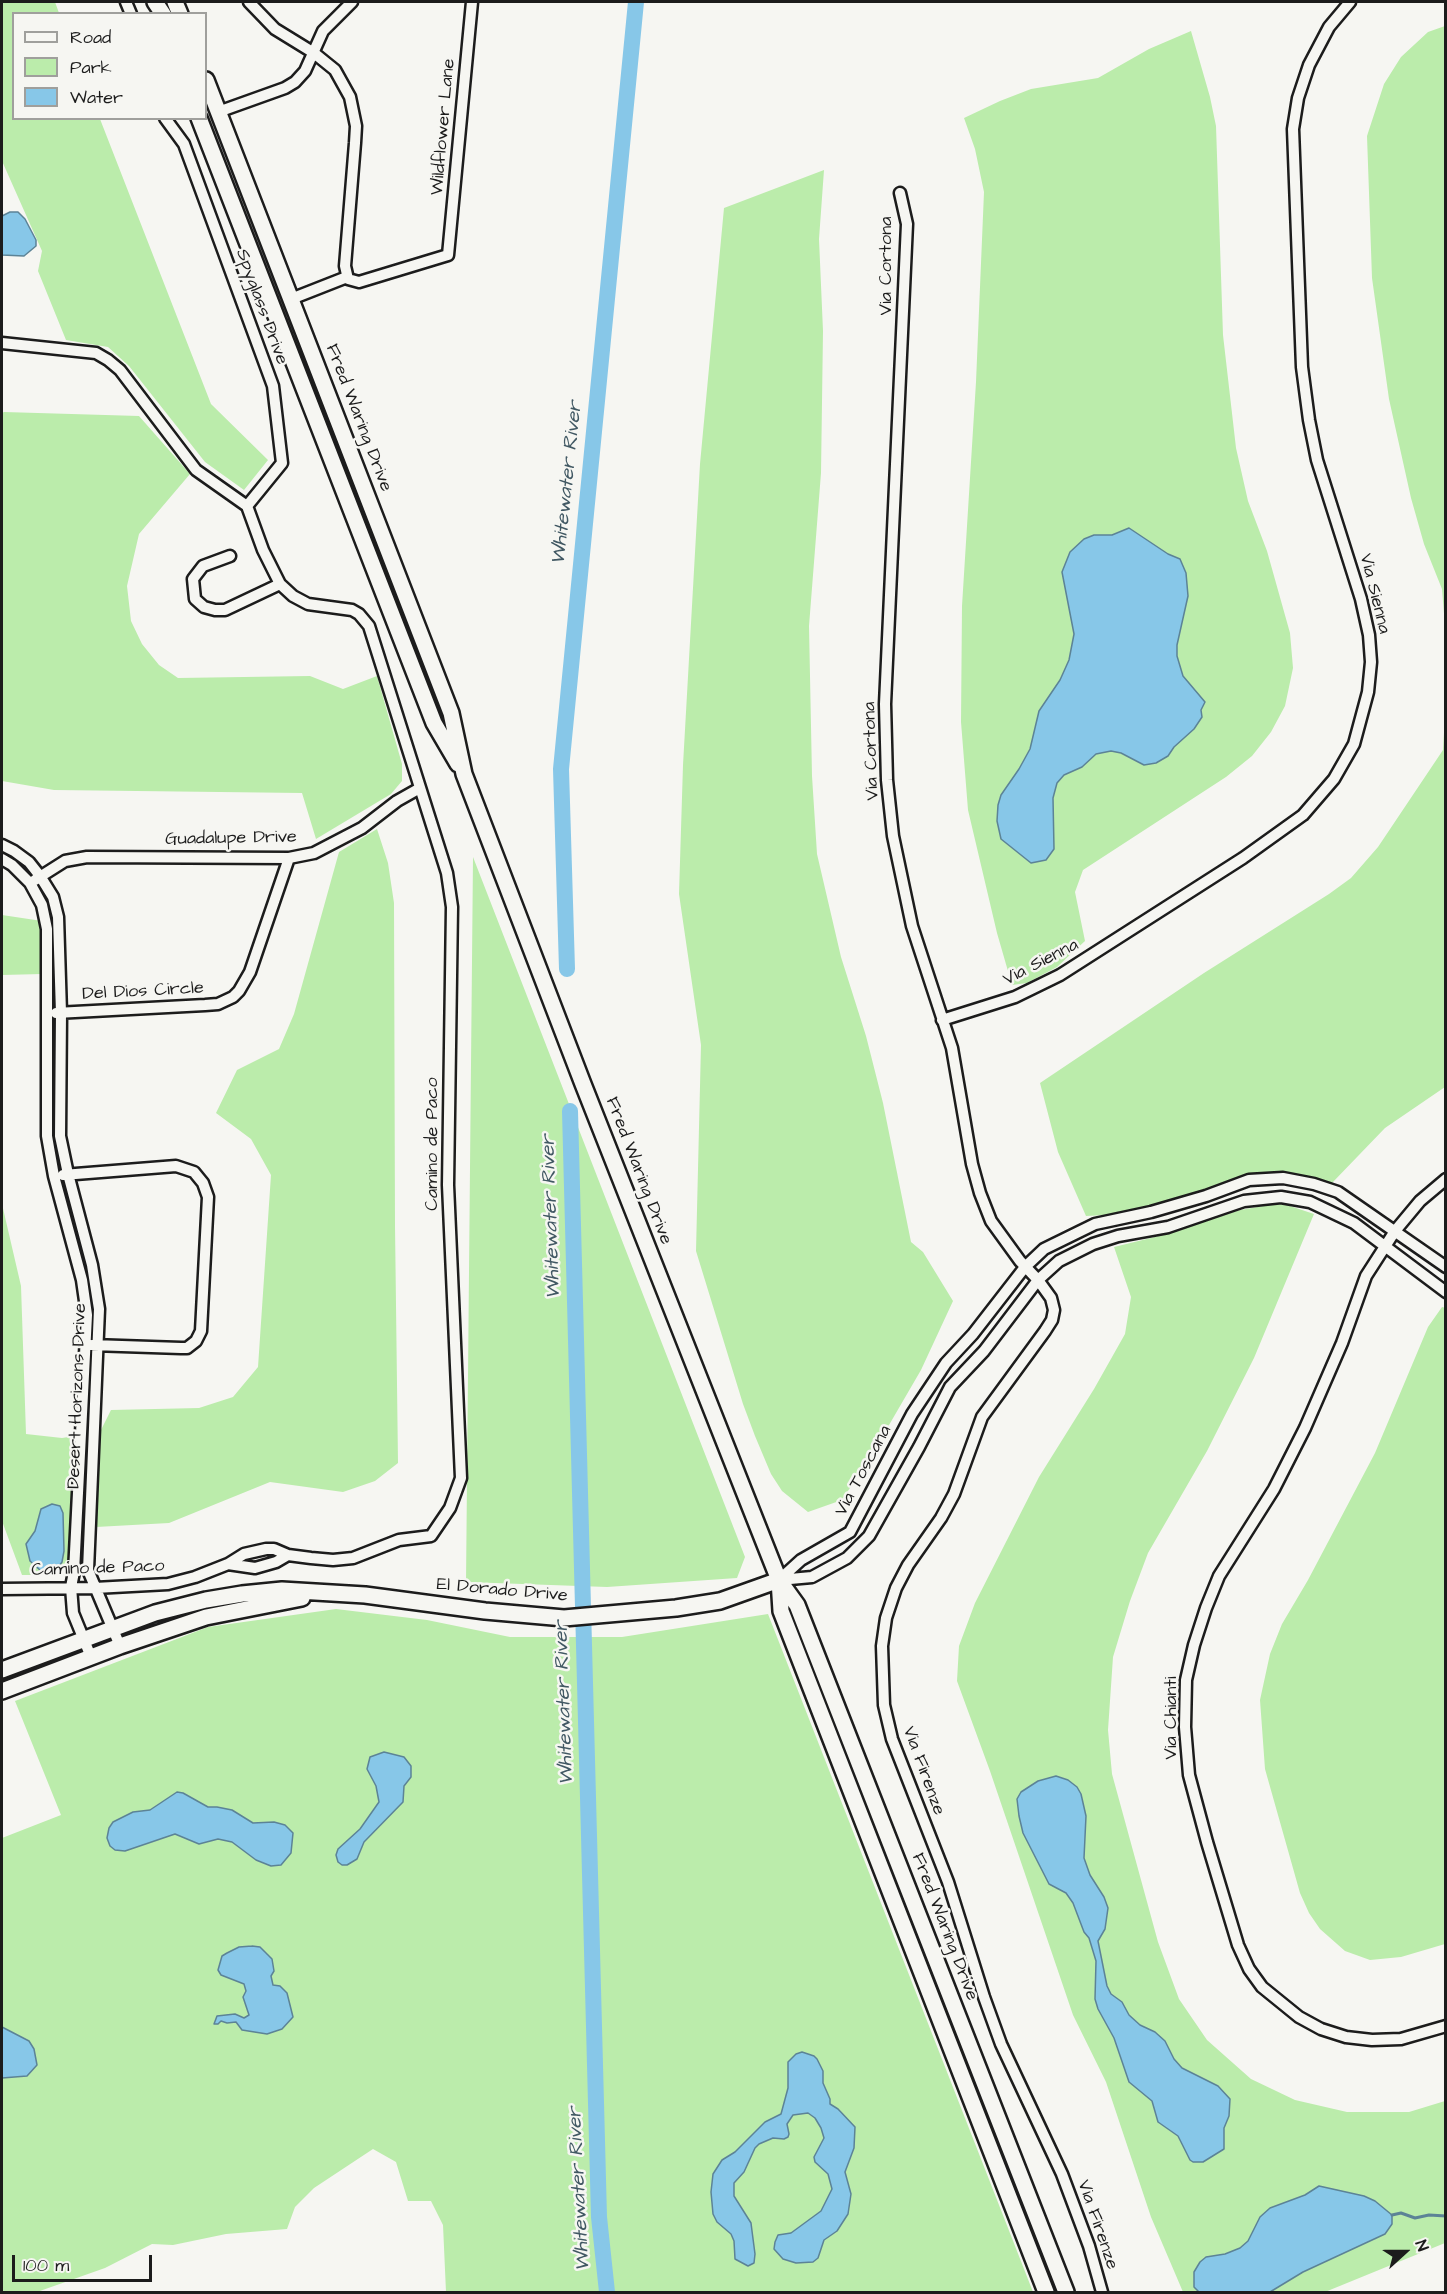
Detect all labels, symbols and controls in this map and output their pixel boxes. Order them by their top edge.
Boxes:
legend [12,12,207,120]
text: Road [70,25,111,50]
text: Park [70,55,112,80]
street label: Wildflower Lane [427,58,461,196]
text: Water [70,85,123,110]
street label: Via Cortona [876,217,898,315]
street label: Spyglass Drive [230,246,292,368]
street label: Fred Waring Drive [320,341,396,495]
water label: Whitewater River [547,400,589,566]
street label: Via Sienna [1354,552,1394,636]
street label: Via Cortona [859,701,885,801]
street label: Guadalupe Drive [165,827,297,851]
street label: Via Sienna [1000,935,1082,991]
street label: Del Dios Circle [82,978,204,1006]
street label: Camino de Paco [422,1077,444,1211]
street label: Fred Waring Drive [600,1094,676,1248]
water label: Whitewater River [537,1134,567,1300]
street label: Desert Horizons Drive [64,1303,92,1489]
street label: Via Toscana [831,1422,897,1520]
street label: Camino de Paco [31,1556,165,1582]
street label: El Dorado Drive [436,1575,568,1607]
water label: Whitewater River [550,1620,580,1786]
street label: Via Chianti [1161,1677,1183,1759]
street label: Via Firenze [897,1724,949,1818]
street label: Fred Waring Drive [906,1850,982,2004]
water label: Whitewater River [564,2106,596,2272]
street label: Via Firenze [1072,2178,1122,2272]
north arrow [1375,2222,1435,2282]
text: N [1410,2237,1434,2254]
scale bar [15,2243,154,2281]
text: 100 m [23,2253,69,2278]

